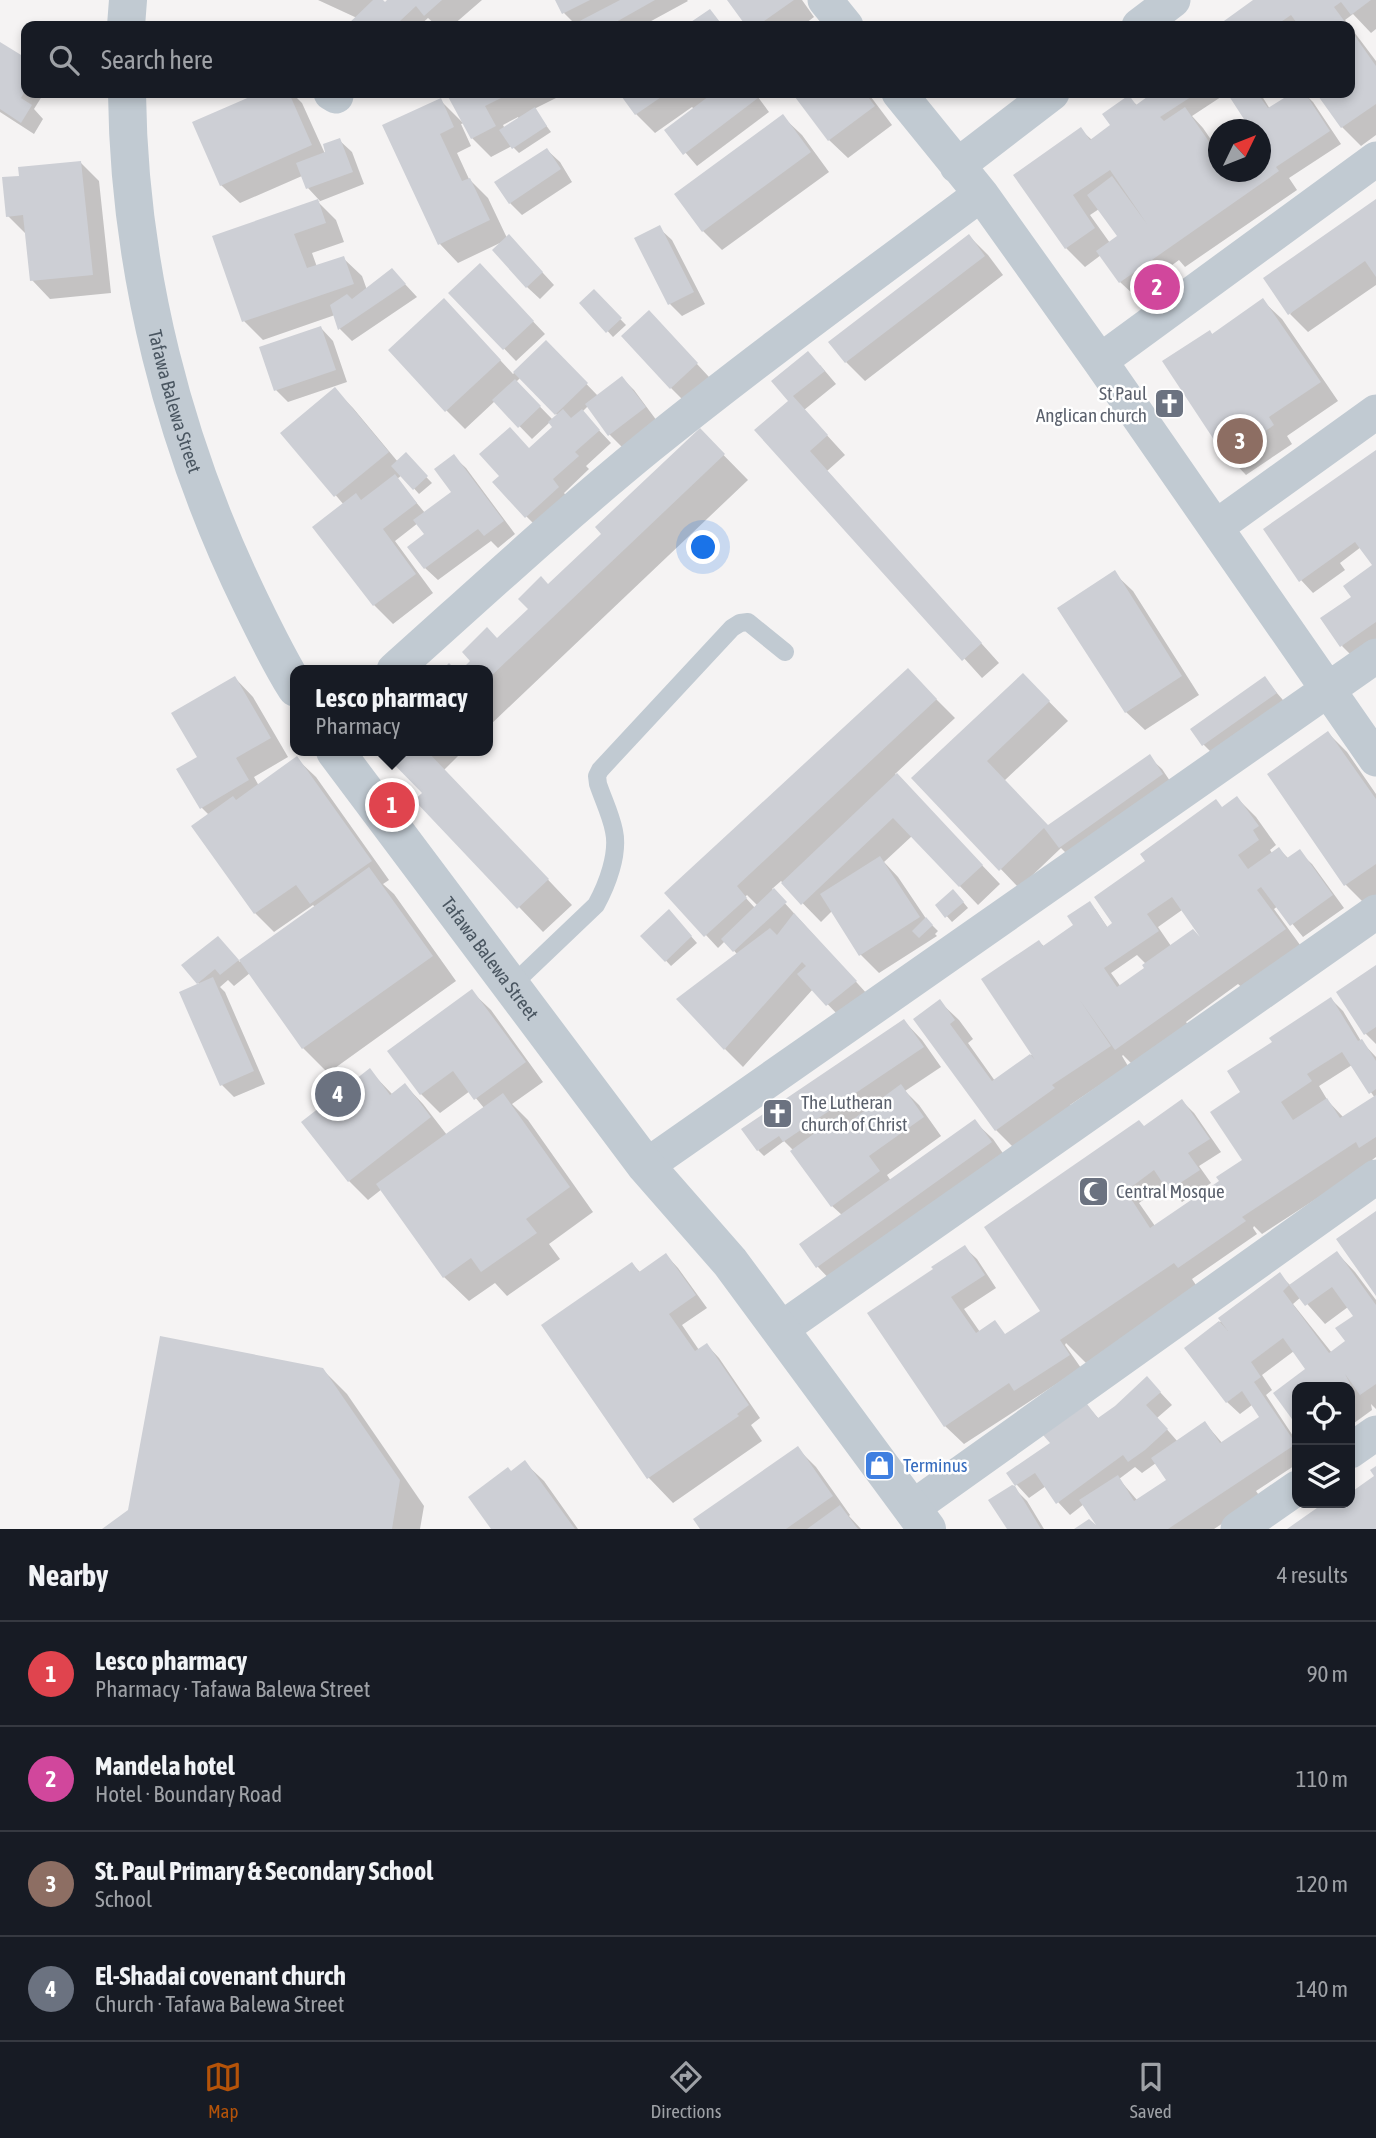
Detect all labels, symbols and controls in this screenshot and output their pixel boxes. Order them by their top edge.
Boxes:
search box [21,21,1355,98]
icon: search [45,41,83,79]
text: Search here [101,45,213,75]
north arrow [1208,119,1271,182]
pin: 2 [1134,261,1180,313]
street label: Tafawa Balewa Street [144,327,206,476]
place label: St Paul Anglican church [1036,382,1147,426]
church icon: St Paul Anglican church [1153,387,1187,421]
pin: 3 [1217,415,1263,467]
your location [686,530,720,564]
popup [290,665,493,756]
text: Lesco pharmacy [315,683,468,713]
text: Pharmacy [315,713,401,739]
pin: 1 [369,779,415,831]
street label: Tafawa Balewa Street [437,892,544,1024]
pin: 4 [315,1068,361,1120]
place label: The Lutheran church of Christ [801,1091,908,1135]
church icon: The Lutheran church of Christ [761,1096,795,1130]
mosque icon: Central Mosque [1076,1174,1110,1208]
place label: Central Mosque [1116,1180,1225,1202]
map controls [1292,1382,1355,1508]
button: locate [1292,1382,1355,1445]
button: layers [1292,1445,1355,1508]
shop icon: Terminus [863,1448,897,1482]
place label: Terminus [903,1454,968,1476]
text: Nearby [28,1558,108,1592]
text: 4 results [1277,1562,1348,1588]
text: Lesco pharmacy [95,1646,247,1676]
text: 1 [46,1661,56,1687]
text: 90 m [1307,1661,1348,1687]
text: Pharmacy · Tafawa Balewa Street [95,1676,370,1702]
text: Mandela hotel [95,1751,235,1781]
text: 2 [46,1766,56,1792]
text: 110 m [1296,1766,1348,1792]
text: Hotel · Boundary Road [95,1781,282,1807]
text: St. Paul Primary & Secondary School [95,1856,433,1886]
text: 3 [46,1871,56,1897]
text: 120 m [1296,1871,1348,1897]
text: School [95,1886,152,1912]
text: El-Shadai covenant church [95,1961,346,1991]
text: 4 [46,1976,56,2002]
text: 140 m [1296,1976,1348,2002]
text: Church · Tafawa Balewa Street [95,1991,344,2017]
tab: Map [204,2058,242,2122]
tab: Directions [651,2058,721,2122]
tab: Saved [1130,2058,1172,2122]

